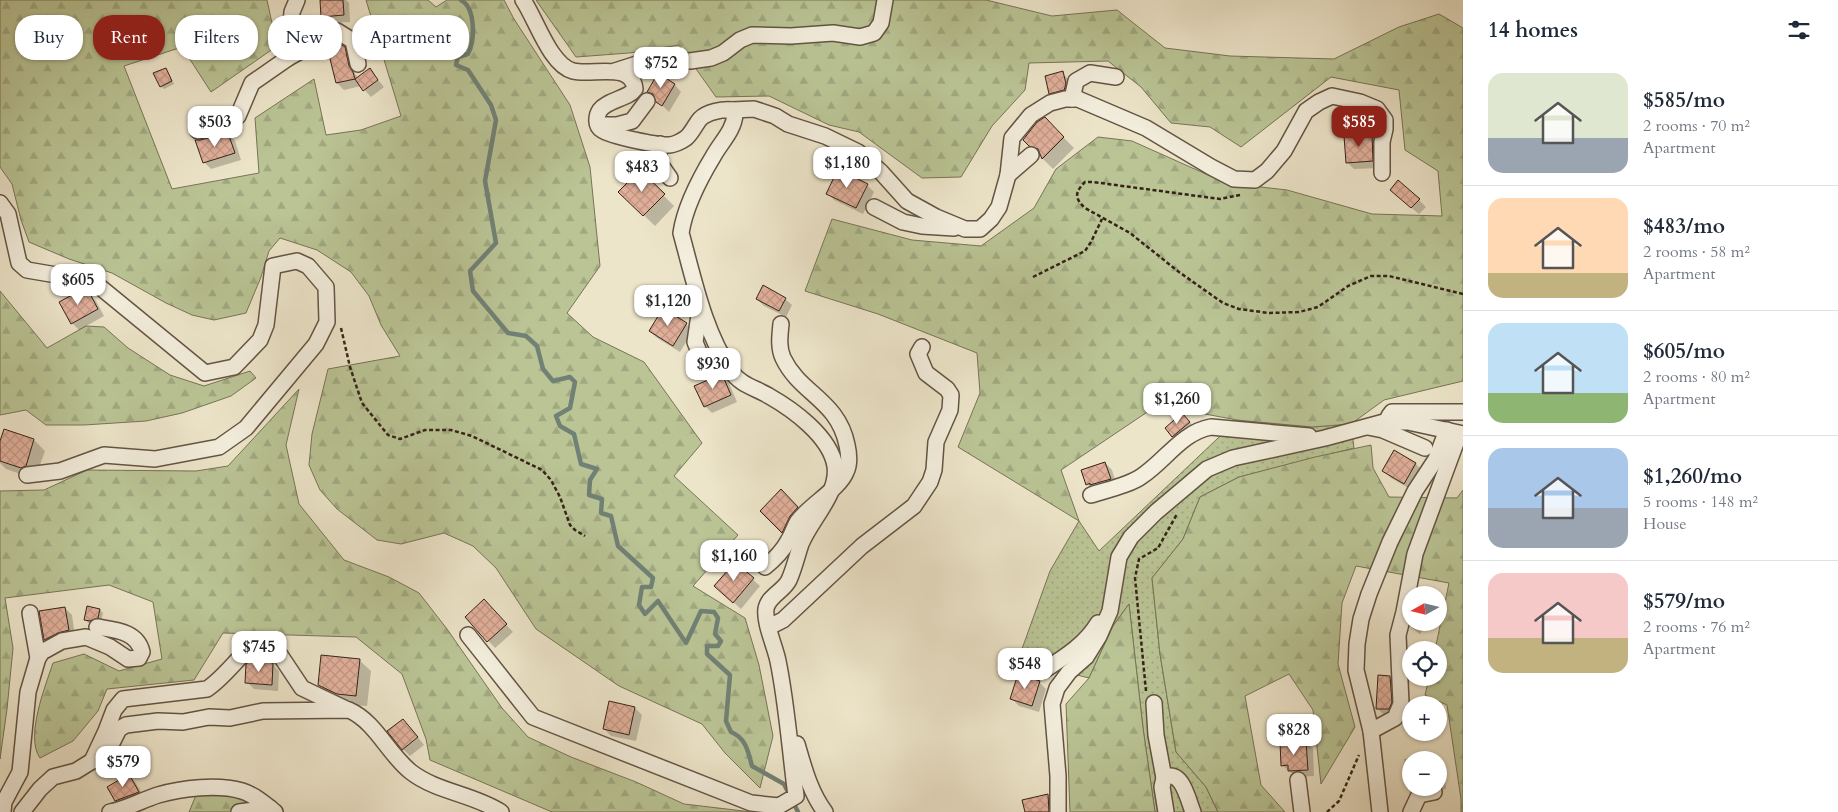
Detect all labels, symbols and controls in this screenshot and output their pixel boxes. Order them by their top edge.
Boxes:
chip: Buy [15,15,83,60]
chip: Rent [93,15,165,60]
chip: Filters [175,15,258,60]
chip: New [268,15,342,60]
chip: Apartment [352,15,469,60]
text: 14 homes [1488,16,1578,45]
icon: filters [1785,16,1813,44]
pin: $752 [631,46,691,89]
text: $752 [645,52,677,74]
text: $585/mo [1643,86,1725,115]
icon: home [1528,93,1588,153]
pin: $503 [185,106,245,148]
pin: $585 [1329,106,1389,148]
text: $503 [199,111,231,133]
text: $585 [1343,111,1375,133]
text: 2 rooms · 70 m² [1643,115,1750,137]
text: Apartment [1643,137,1716,159]
pin: $1,180 [806,146,888,189]
pin: $483 [612,150,672,193]
text: $1,180 [824,152,870,174]
text: $483 [626,156,658,178]
text: $483/mo [1643,212,1725,241]
icon: home [1528,218,1588,278]
text: 2 rooms · 58 m² [1643,241,1750,263]
text: Apartment [1643,263,1716,285]
pin: $605 [48,264,108,306]
text: $605 [62,269,94,291]
pin: $1,120 [627,284,709,327]
text: $1,120 [645,290,691,312]
text: $605/mo [1643,337,1725,366]
icon: home [1528,343,1588,403]
pin: $930 [683,348,743,390]
text: $930 [697,353,729,375]
text: 2 rooms · 80 m² [1643,366,1750,388]
pin: $1,260 [1136,382,1218,425]
text: $1,260 [1154,388,1200,410]
text: Apartment [1643,388,1716,410]
text: $1,260/mo [1643,462,1742,491]
icon: home [1528,468,1588,528]
text: 5 rooms · 148 m² [1643,491,1758,513]
text: House [1643,513,1686,535]
pin: $1,160 [693,540,775,582]
text: $1,160 [711,545,757,567]
north arrow [1402,586,1448,631]
map controls [1402,586,1447,796]
text: $579/mo [1643,587,1725,616]
icon: home [1528,593,1588,653]
text: 2 rooms · 76 m² [1643,616,1750,638]
pin: $745 [229,630,289,673]
text: $745 [243,636,275,658]
text: Apartment [1643,638,1716,660]
button: locate [1402,641,1447,686]
pin: $548 [995,648,1055,690]
text: $548 [1009,653,1041,675]
button: + [1402,696,1447,741]
pin: $828 [1264,714,1324,756]
text: $828 [1278,719,1310,741]
pin: $579 [93,746,153,788]
text: $579 [107,751,139,773]
button: − [1402,751,1447,796]

